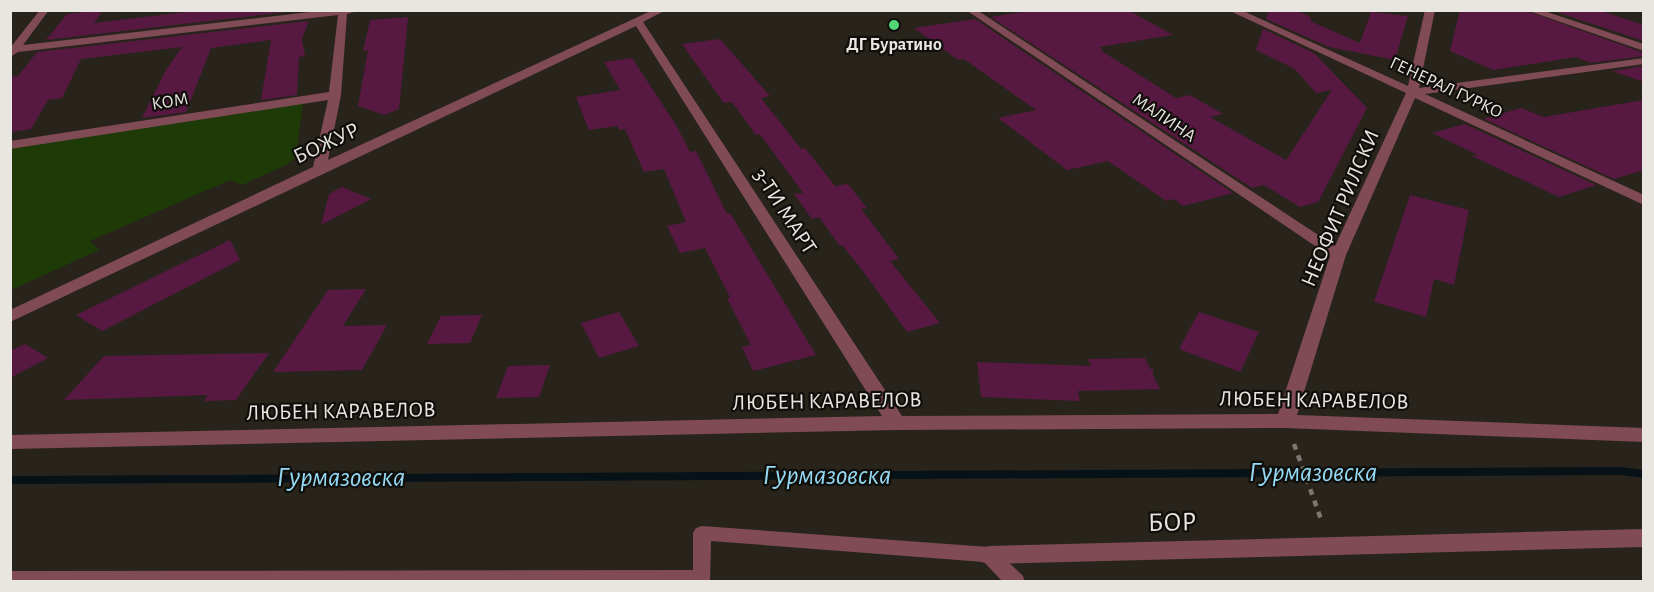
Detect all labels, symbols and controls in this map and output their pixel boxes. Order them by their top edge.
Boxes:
marker: ДГ Буратино [887,18,901,32]
place label: ДГ Буратино [846,36,942,54]
street label: ГЕНЕРАЛ ГУРКО [1387,54,1505,122]
street label: КОМ [150,90,190,114]
street label: МАЛИНА [1129,90,1199,146]
street label: БОЖУР [290,118,362,168]
street label: НЕОФИТ РИЛСКИ [1297,126,1383,290]
street label: 3-ТИ МАРТ [749,164,821,258]
street label: ЛЮБЕН КАРАВЕЛОВ [1219,387,1409,413]
street label: ЛЮБЕН КАРАВЕЛОВ [732,388,922,414]
street label: ЛЮБЕН КАРАВЕЛОВ [246,398,436,424]
water label: Гурмазовска [1249,459,1377,487]
water label: Гурмазовска [763,462,891,490]
water label: Гурмазовска [277,464,405,492]
street label: БОР [1148,508,1196,536]

